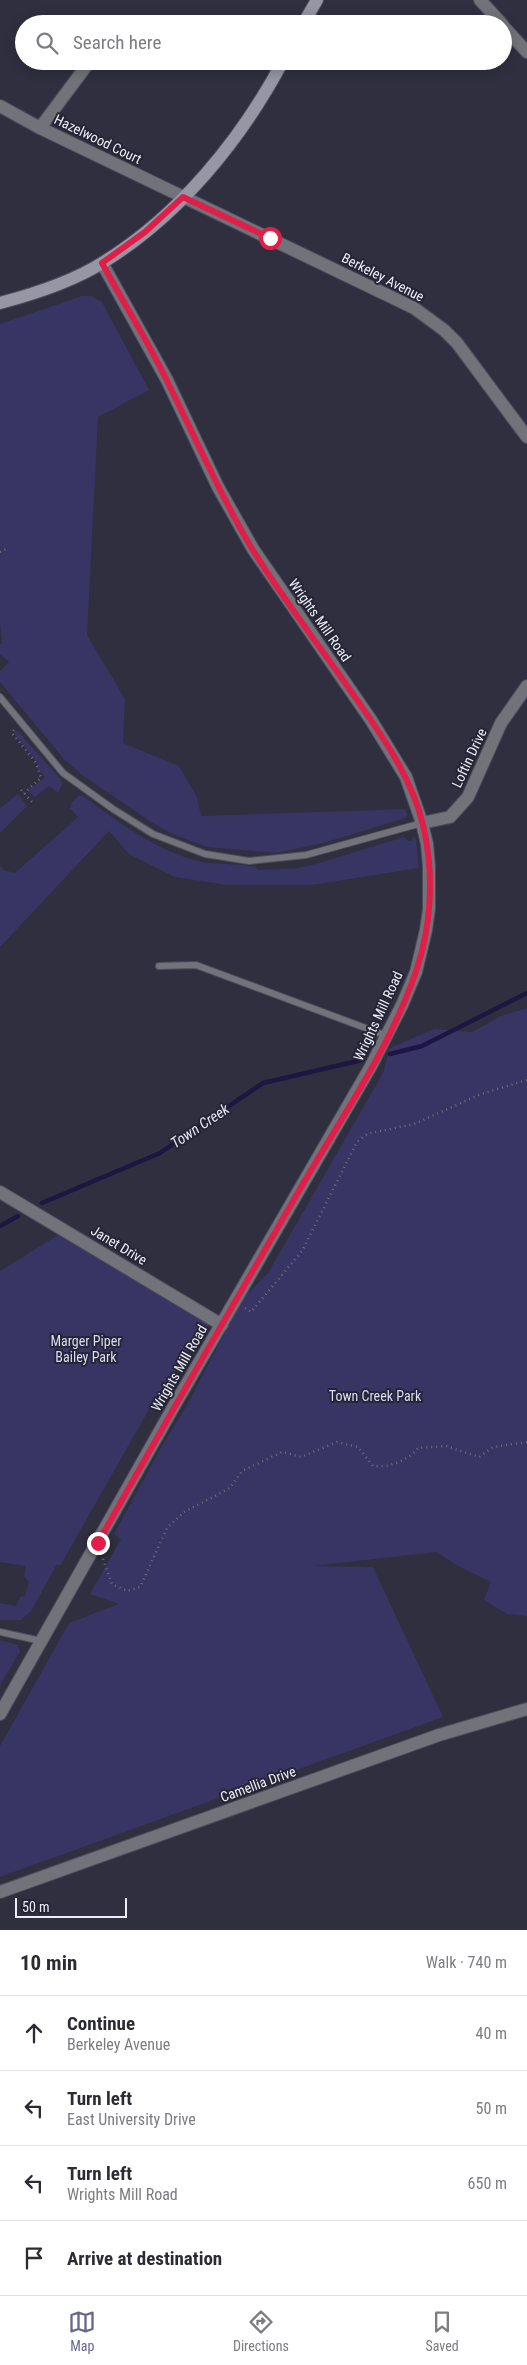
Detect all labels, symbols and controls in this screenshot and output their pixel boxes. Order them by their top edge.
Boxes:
search box [15,15,512,70]
icon: search [33,29,61,57]
text: Search here [73,31,161,54]
street label: Hazelwood Court [52,111,144,167]
route start [259,227,282,250]
street label: Berkeley Avenue [339,249,427,305]
street label: Wrights Mill Road [286,576,354,664]
street label: Loftin Drive [448,725,490,790]
street label: Wrights Mill Road [350,969,406,1063]
water label: Town Creek [167,1100,233,1152]
street label: Janet Drive [88,1222,150,1268]
street label: Wrights Mill Road [148,1322,210,1414]
park label: Marger Piper Bailey Park [50,1333,122,1365]
park label: Town Creek Park [329,1388,422,1404]
route end [87,1532,110,1555]
street label: Camellia Drive [218,1763,298,1805]
scale bar [15,1895,128,1918]
text: 50 m [22,1899,50,1915]
text: 10 min [20,1951,77,1975]
text: Walk · 740 m [426,1953,507,1972]
text: Continue [67,2012,135,2035]
icon: ahead [20,2019,48,2047]
text: 40 m [475,2024,507,2043]
text: Berkeley Avenue [67,2035,170,2054]
text: Turn left [67,2087,132,2110]
icon: left [20,2094,48,2122]
text: 50 m [475,2099,507,2118]
text: East University Drive [67,2110,196,2129]
text: Turn left [67,2162,132,2185]
icon: left [20,2169,48,2197]
text: 650 m [468,2174,507,2193]
text: Wrights Mill Road [67,2185,178,2204]
icon: arrive [20,2244,48,2272]
text: Arrive at destination [67,2247,222,2270]
tab: Map [68,2308,96,2354]
tab: Directions [233,2308,289,2354]
tab: Saved [425,2308,459,2354]

